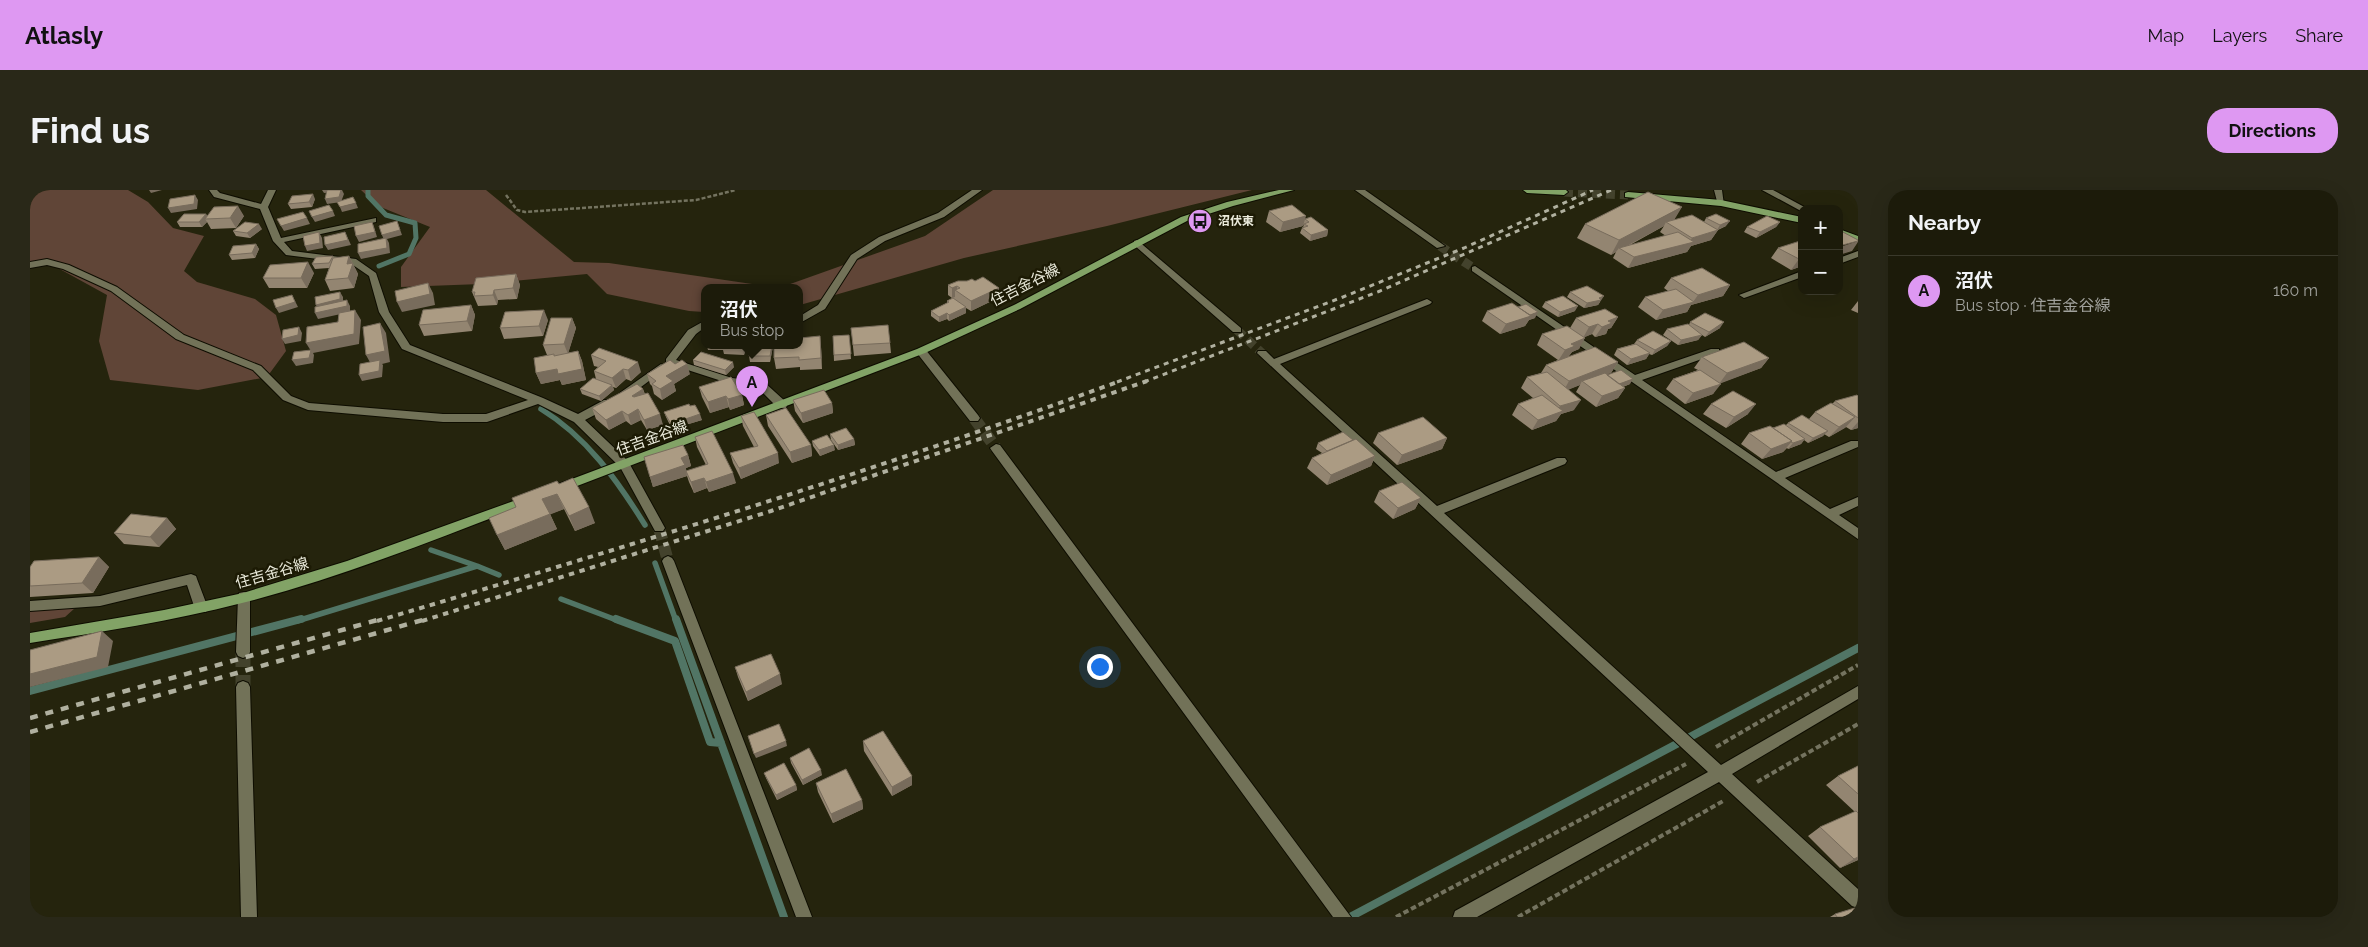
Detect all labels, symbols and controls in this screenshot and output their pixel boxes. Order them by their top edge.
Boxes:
text: Atlasly [25,21,103,50]
text: Map [2148,25,2184,46]
text: Layers [2212,25,2267,46]
text: Share [2295,25,2343,46]
button: Directions [2207,108,2338,153]
text: Find us [30,110,150,151]
map controls [1798,205,1843,295]
button: + [1798,205,1843,250]
bus stop icon: 沼伏東 [1187,208,1213,234]
text: Nearby [1908,210,1981,235]
place label: 沼伏東 [1218,214,1254,228]
button: − [1798,250,1843,295]
street label: 住吉金谷線 [987,260,1063,310]
text: 沼伏 [1955,269,1993,291]
text: A [1919,281,1929,300]
text: 160 m [2273,281,2318,300]
popup [701,284,803,349]
text: Bus stop · 住吉金谷線 [1955,296,2111,315]
text: 沼伏 [720,298,758,320]
text: Bus stop [720,321,784,340]
pin: A [736,366,768,407]
street label: 住吉金谷線 [614,417,690,459]
street label: 住吉金谷線 [233,554,311,592]
your location [1087,654,1113,680]

